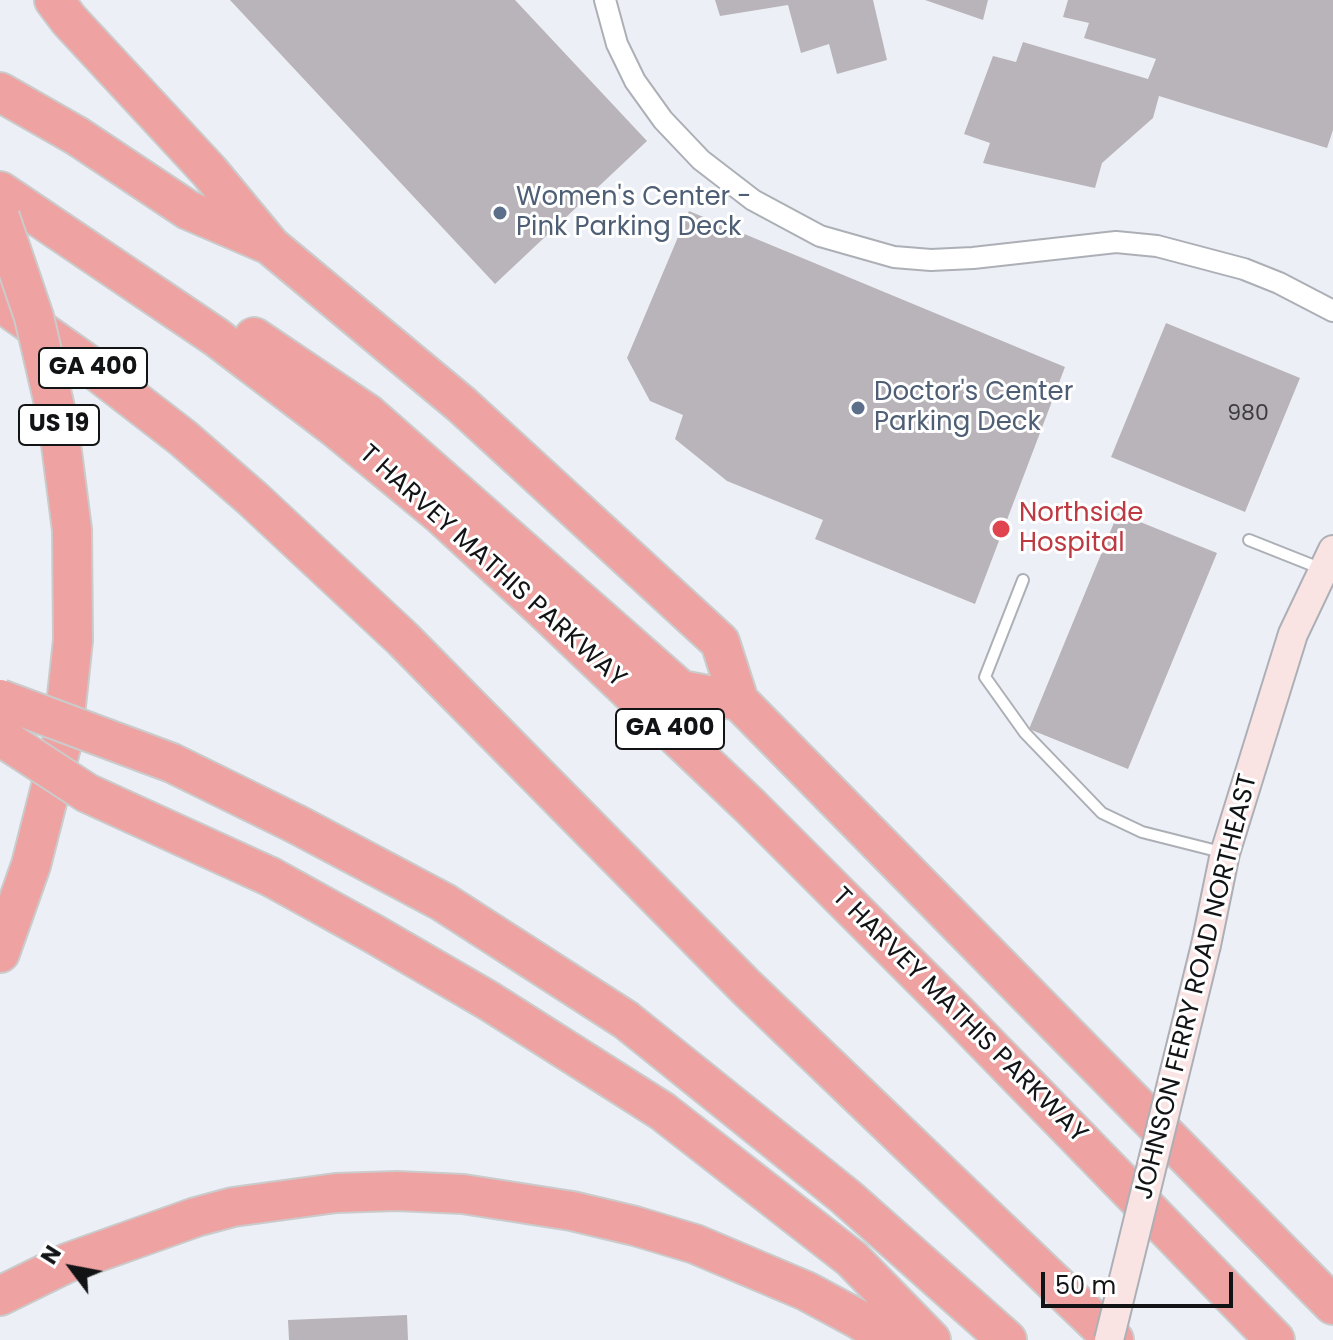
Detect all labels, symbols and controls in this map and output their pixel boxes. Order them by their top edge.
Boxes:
place label: Women's Center - Pink Parking Deck [516,182,752,244]
marker: Women's Center - Pink Parking Deck [491,204,509,222]
road number: GA 400 [39,348,147,388]
place label: Doctor's Center Parking Deck [874,377,1073,438]
marker: Doctor's Center Parking Deck [849,399,867,417]
house number: 980 [1227,401,1269,427]
road number: US 19 [19,405,99,445]
street label: T HARVEY MATHIS PARKWAY [352,439,632,695]
place label: Northside Hospital [1019,498,1143,560]
marker: Northside Hospital [990,518,1012,540]
road number: GA 400 [616,709,724,749]
street label: JOHNSON FERRY ROAD NORTHEAST [1129,771,1265,1203]
street label: T HARVEY MATHIS PARKWAY [825,882,1093,1150]
north arrow [32,1228,112,1308]
text: N [34,1240,69,1270]
scale bar [1045,1256,1237,1306]
text: 50 m [1055,1269,1116,1302]

